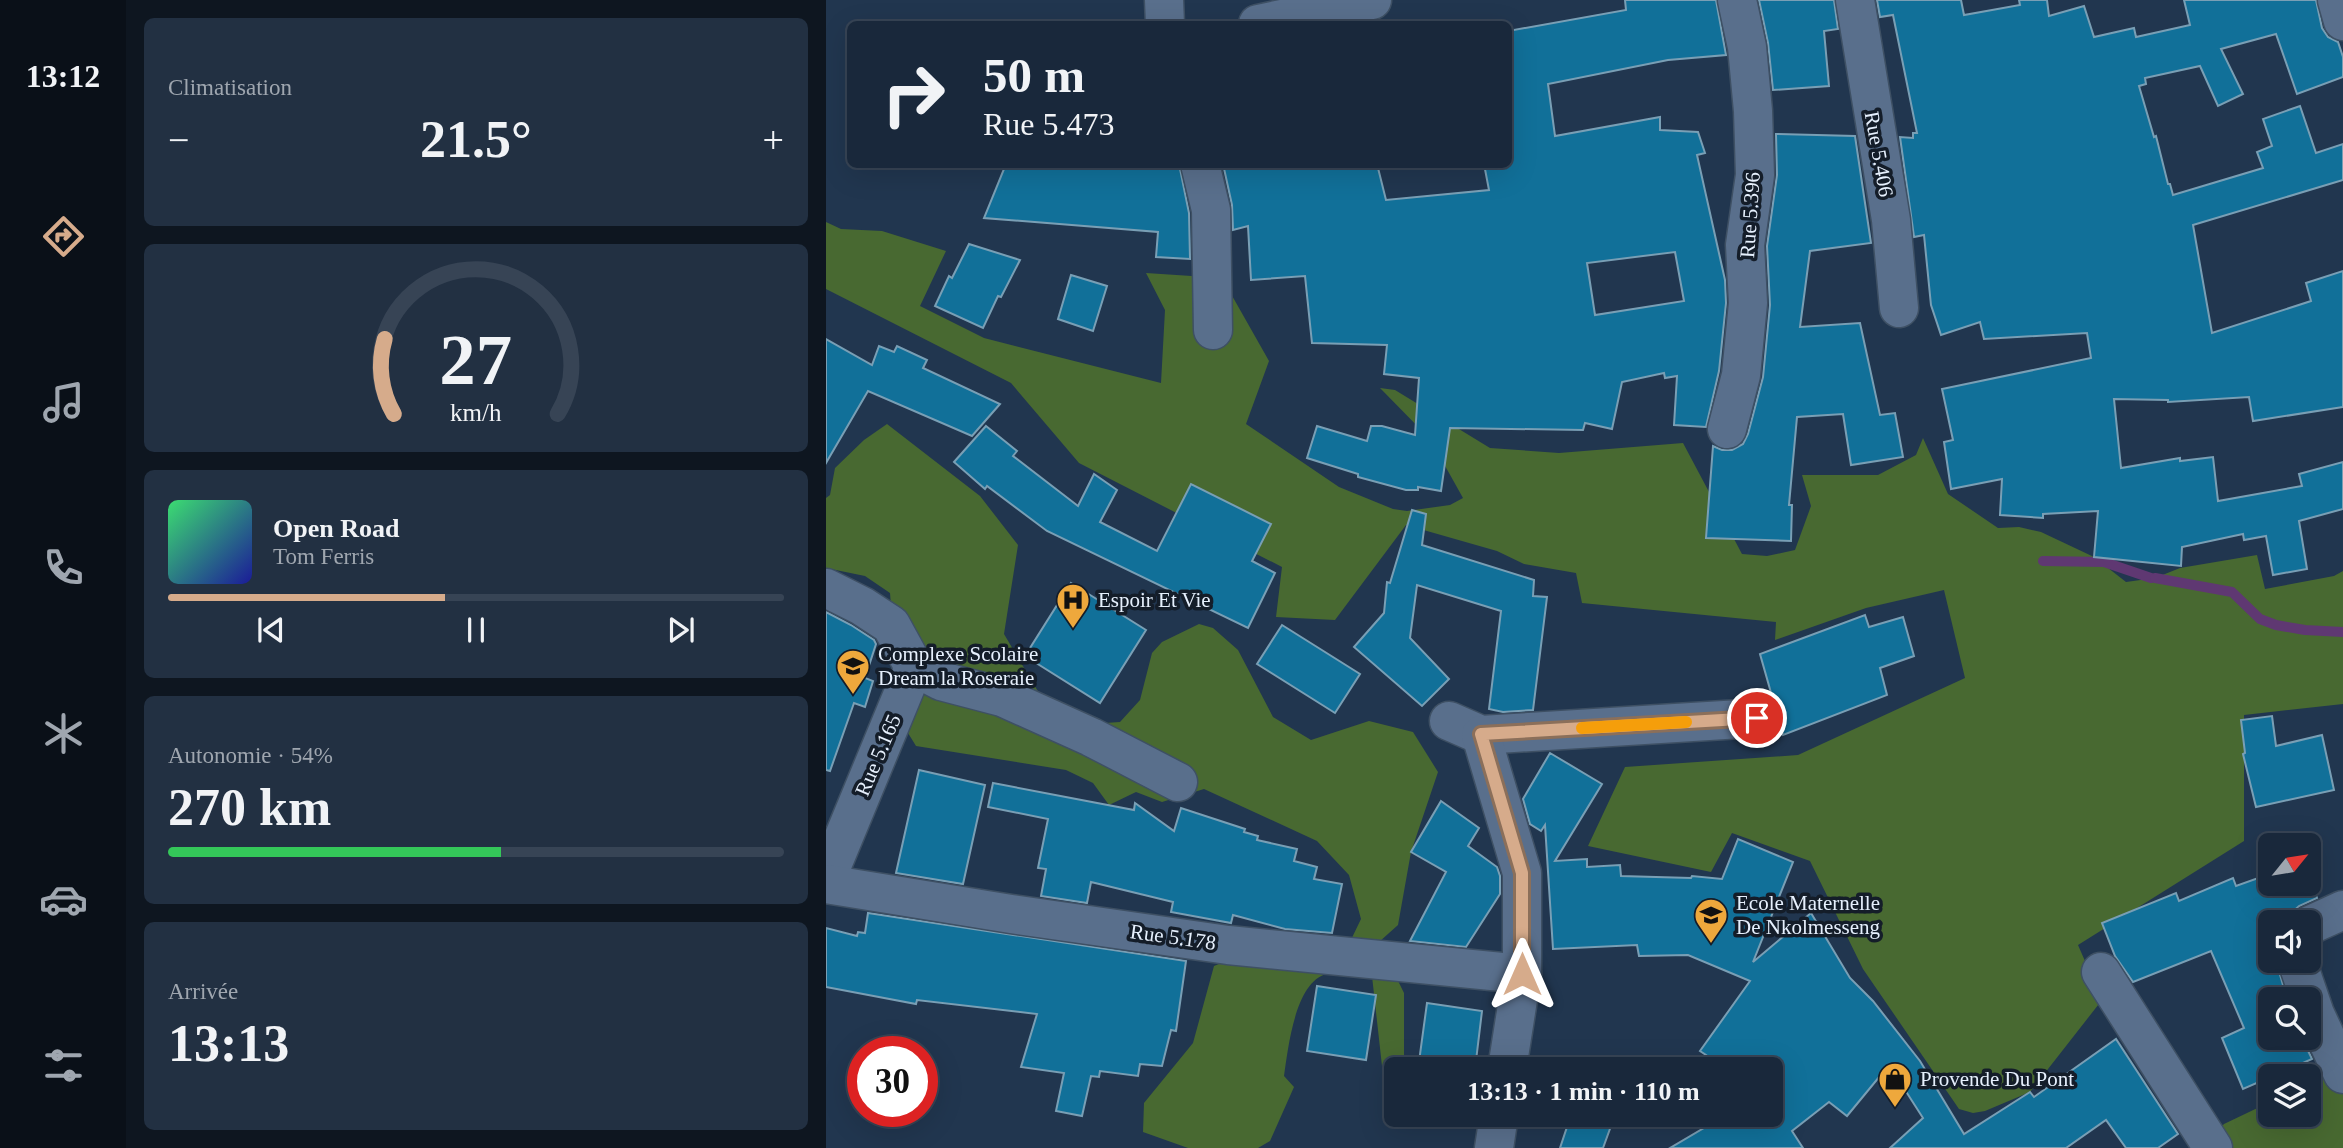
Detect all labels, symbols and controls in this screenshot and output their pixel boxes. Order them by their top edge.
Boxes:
text: 50 m [983,48,1085,103]
icon: right [868,49,959,140]
text: 13:12 [26,58,100,94]
text: Climatisation [168,75,292,100]
text: Rue 5.473 [983,106,1115,142]
street label: Rue 5.406 [1860,109,1898,199]
text: 21.5° [420,111,532,168]
text: − [168,119,189,161]
text: + [763,119,784,161]
street label: Rue 5.396 [1735,171,1765,259]
icon: directions [39,212,88,261]
text: 27 [440,319,512,400]
icon: music [39,378,88,427]
text: km/h [450,399,502,426]
text: Open Road [273,514,399,543]
icon: phone [39,543,88,592]
text: Tom Ferris [273,544,374,569]
hospital icon: Espoir Et Vie [1054,581,1092,630]
place label: Espoir Et Vie [1098,588,1211,612]
icon: previous [252,611,290,649]
icon: pause [457,611,495,649]
icon: next [662,611,700,649]
place label: Complexe Scolaire Dream la Roseraie [878,642,1038,690]
school or university icon: Complexe Scolaire Dream la Roseraie [834,647,872,696]
pin [1727,688,1787,748]
icon: arrive [1738,699,1776,737]
icon: climate [39,709,88,758]
street label: Rue 5.165 [850,711,906,799]
text: Autonomie · 54% [168,743,333,768]
text: 270 km [168,779,331,836]
north arrow [2258,833,2320,896]
map controls [2258,833,2321,1127]
icon: car [39,875,88,924]
place label: Ecole Maternelle De Nkolmesseng [1736,891,1881,939]
school or university icon: Ecole Maternelle De Nkolmesseng [1692,896,1730,945]
button: sound [2258,910,2321,973]
street label: Rue 5.178 [1129,919,1217,955]
position arrow [1485,937,1559,1011]
text: Arrivée [168,979,238,1004]
button: search [2258,987,2321,1050]
text: 13:13 [168,1015,289,1072]
speed limit sign: 30 [847,1036,938,1127]
icon: filters [39,1041,88,1090]
shop icon: Provende Du Pont [1876,1060,1914,1109]
button: layers [2258,1064,2321,1127]
place label: Provende Du Pont [1920,1067,2074,1091]
text: 13:13 · 1 min · 110 m [1467,1077,1700,1106]

